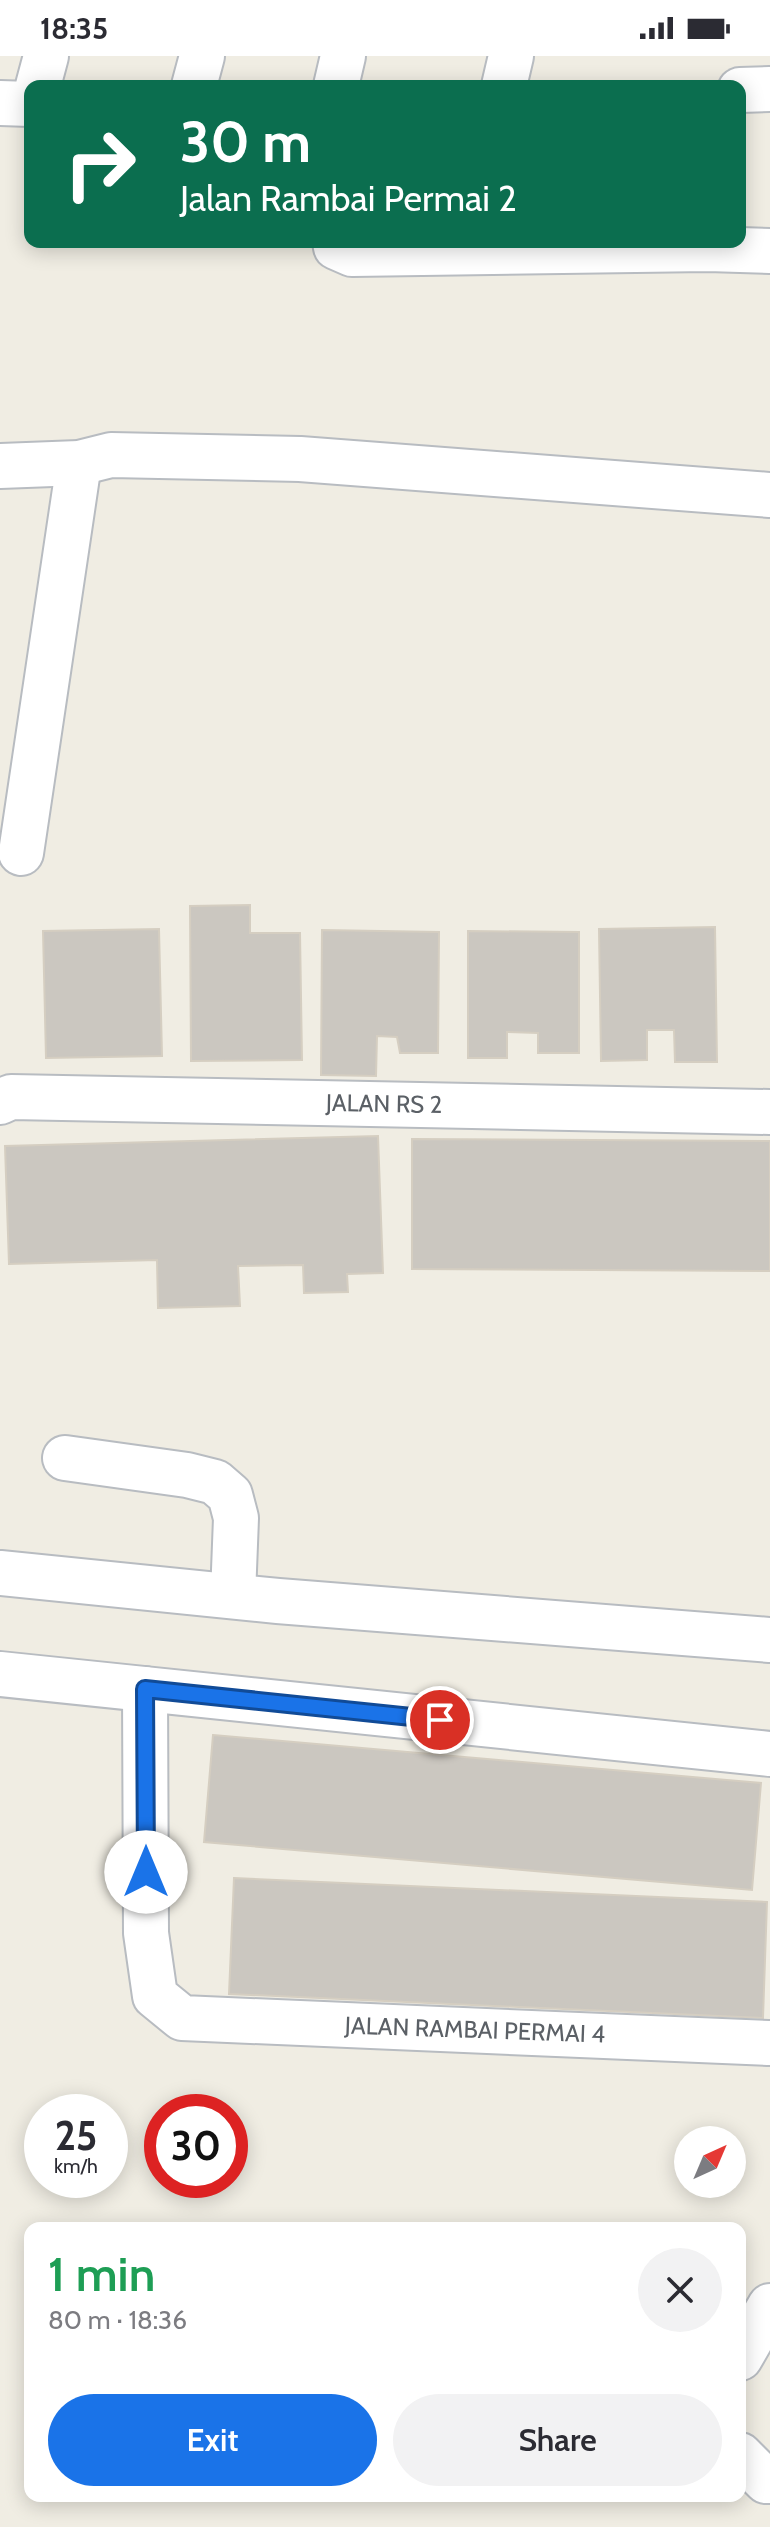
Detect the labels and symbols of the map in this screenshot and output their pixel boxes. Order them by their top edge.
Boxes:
street label: JALAN RS 2 [325,1088,442,1119]
pin [406,1686,474,1754]
position arrow [104,1830,188,1914]
street label: JALAN RAMBAI PERMAI 4 [343,2010,606,2049]
speed limit sign: 30 [144,2094,248,2198]
north arrow [674,2126,746,2198]

